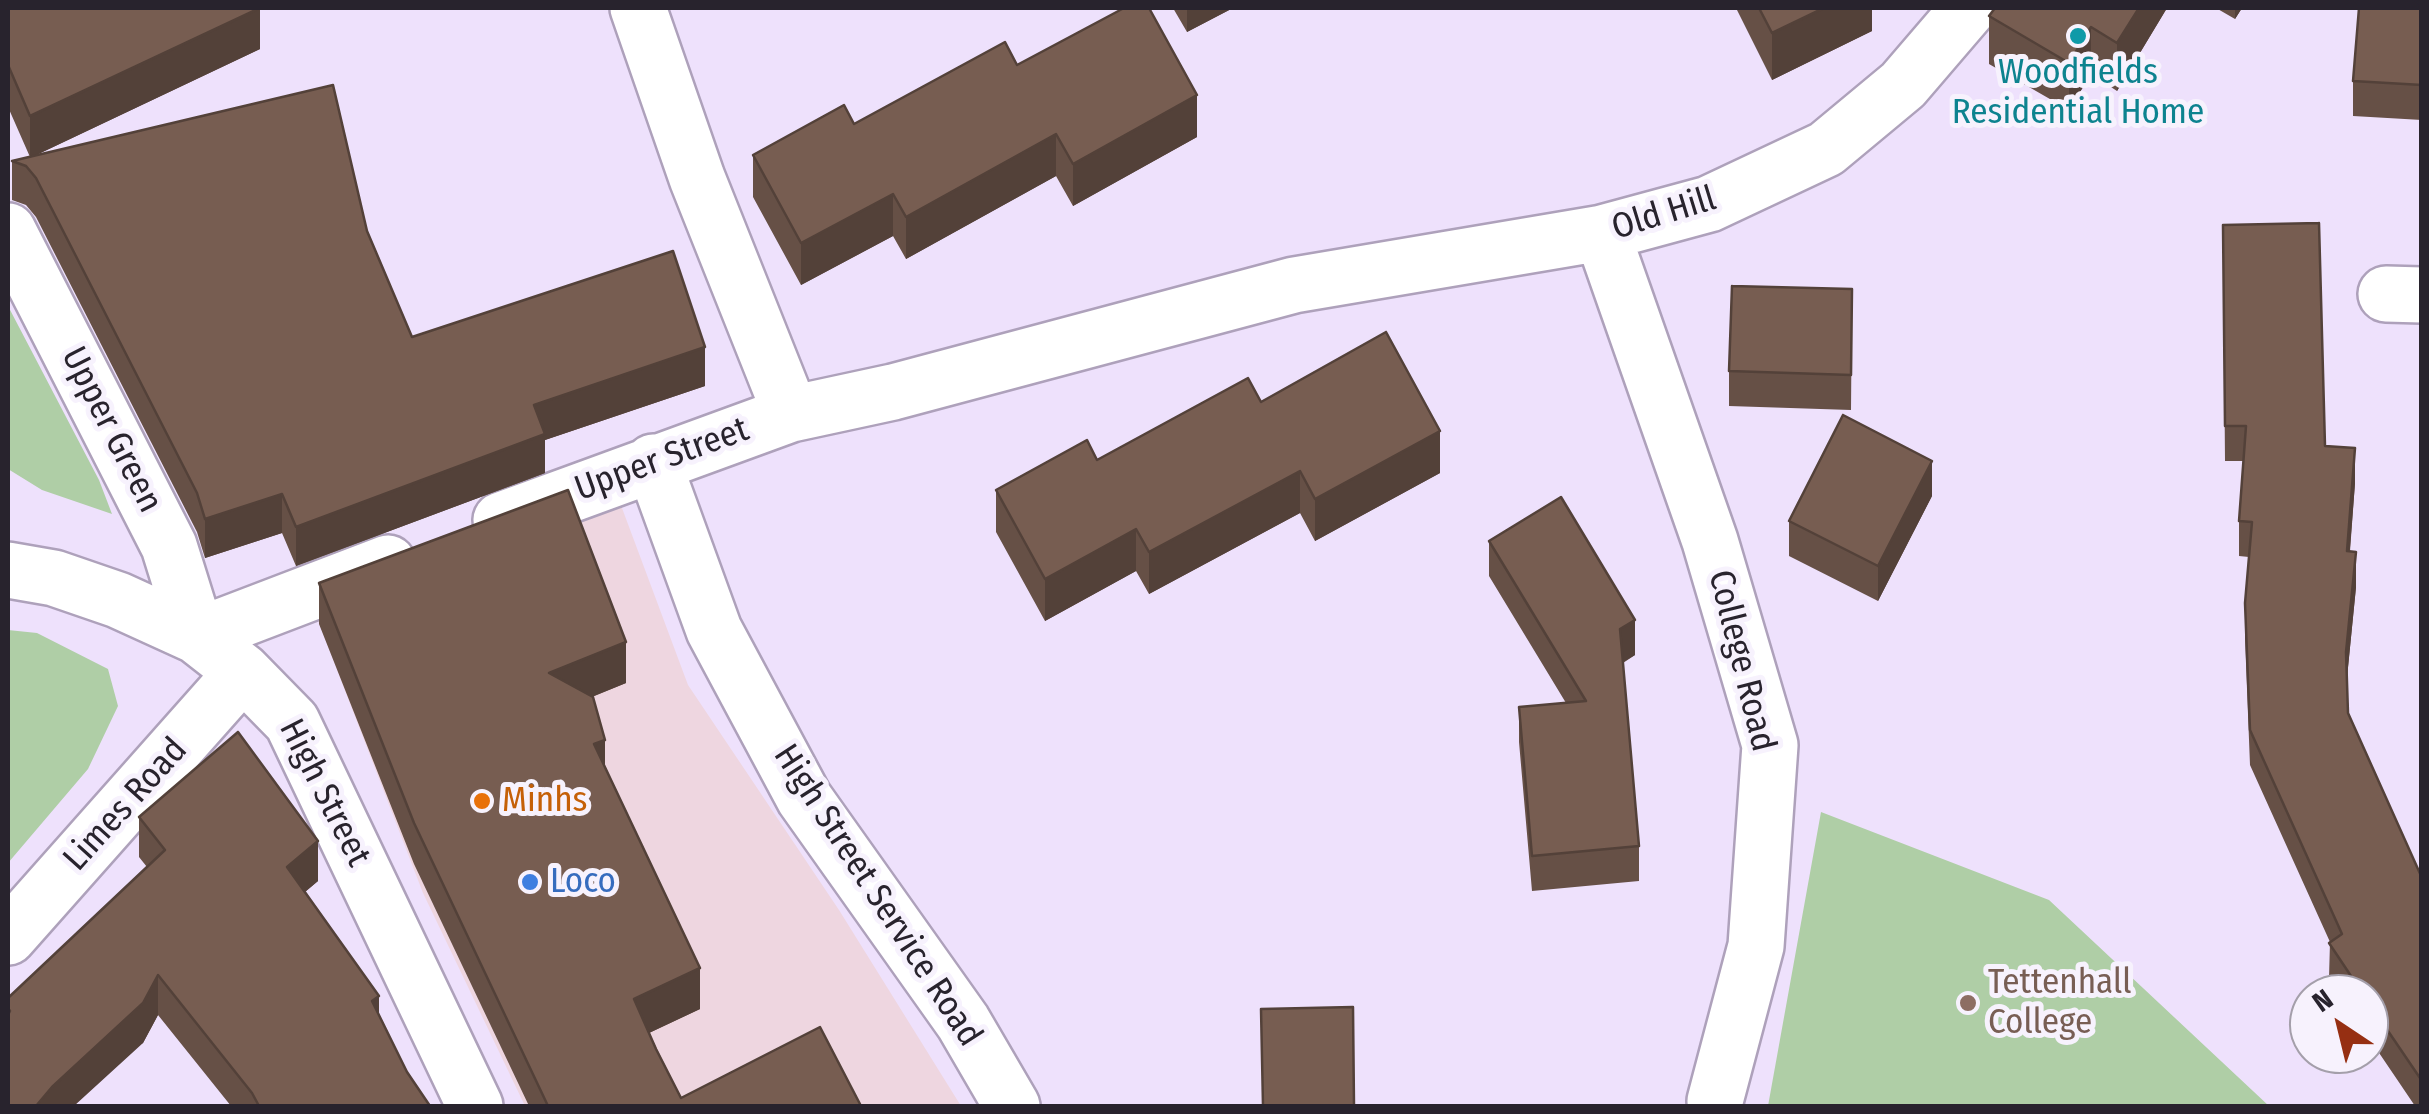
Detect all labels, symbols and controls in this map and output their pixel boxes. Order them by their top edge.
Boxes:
marker: Woodfields Residential Home [2067,25,2089,47]
place label: Woodfields Residential Home [1952,52,2204,134]
street label: Old Hill [1607,178,1721,250]
street label: Upper Green [51,340,171,520]
street label: Upper Street [569,409,755,511]
street label: College Road [1698,566,1784,756]
street label: High Street [269,713,379,873]
street label: Limes Road [55,730,197,880]
street label: High Street Service Road [764,737,990,1055]
place label: Minhs [502,780,588,822]
marker: Minhs [471,790,493,812]
place label: Loco [550,861,616,903]
marker: Loco [519,871,541,893]
place label: Tettenhall College [1988,962,2131,1044]
north arrow [2289,974,2389,1074]
text: N [2306,982,2339,1019]
marker: Tettenhall College [1957,992,1979,1014]

